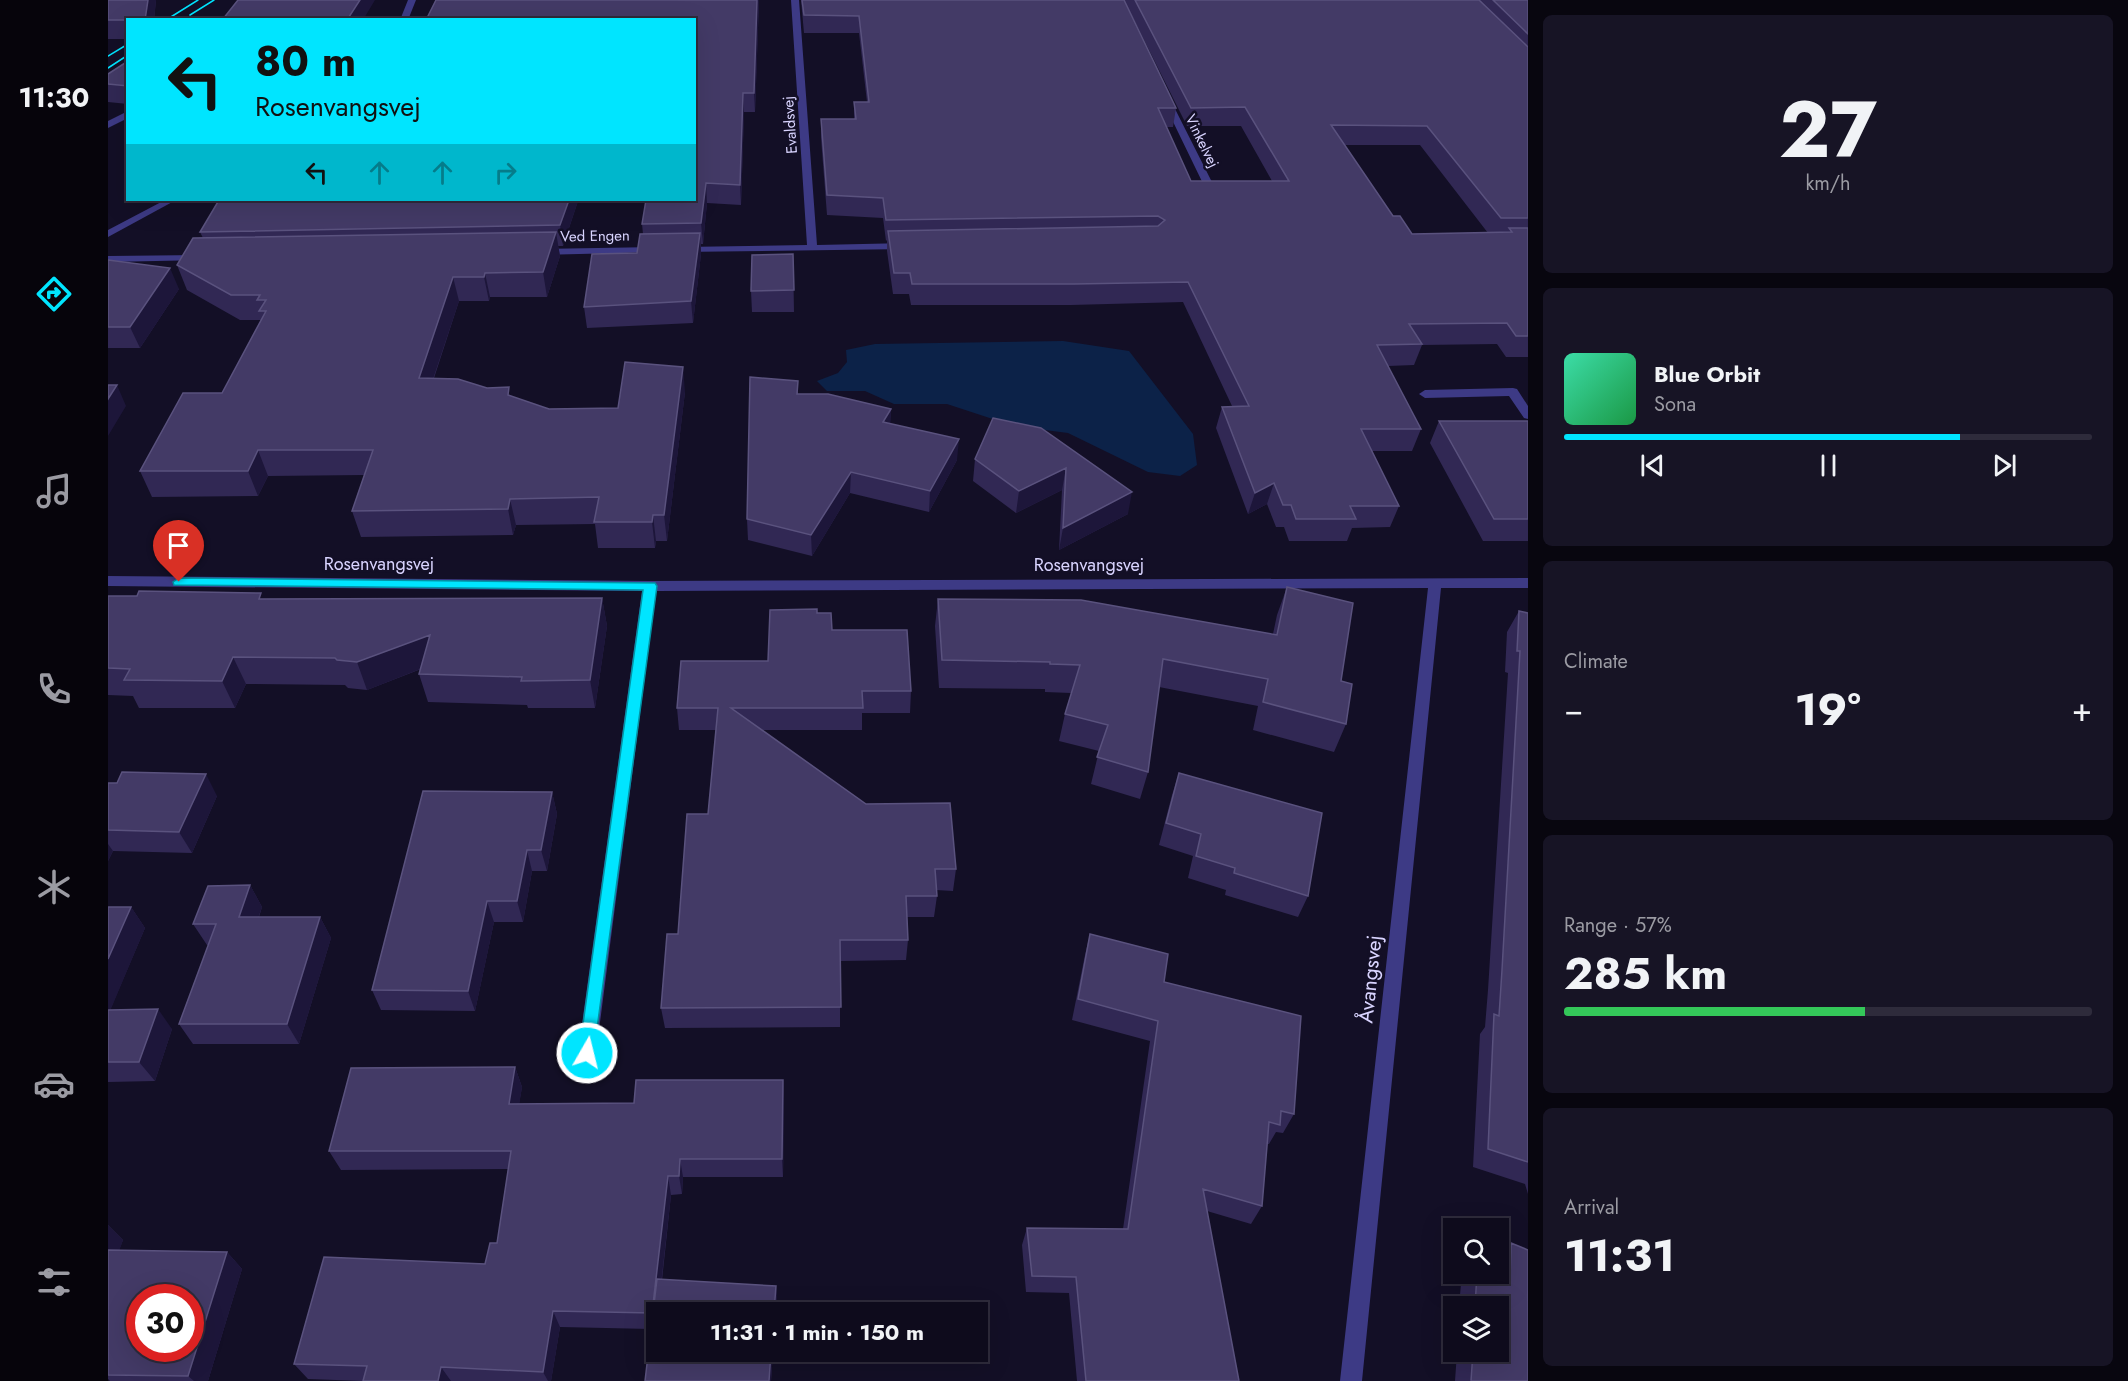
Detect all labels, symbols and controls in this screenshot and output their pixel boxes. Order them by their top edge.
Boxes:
text: 80 m [255,31,356,92]
icon: left [156,42,234,120]
text: 27 [1779,74,1877,186]
text: 11:30 [19,78,89,117]
text: Rosenvangsvej [255,87,421,126]
street label: Evaldsvej [777,95,803,155]
street label: Vinkelvej [1180,111,1224,171]
icon: left [300,156,333,189]
icon: ahead [363,156,396,189]
icon: ahead [426,156,459,189]
icon: right [489,156,522,189]
text: km/h [1805,169,1851,198]
street label: Ved Engen [560,224,630,248]
icon: directions [33,273,75,315]
text: Blue Orbit [1654,358,1760,390]
text: Sona [1654,390,1696,419]
icon: previous [1636,449,1669,482]
icon: pause [1812,449,1845,482]
icon: next [1988,449,2021,482]
icon: music [33,470,75,512]
pin [153,520,204,582]
icon: arrive [162,529,195,562]
street label: Rosenvangsvej [324,551,434,577]
street label: Rosenvangsvej [1034,552,1144,578]
text: Climate [1564,647,1628,676]
icon: phone [33,668,75,710]
text: 19° [1794,677,1861,742]
text: − [1564,686,1583,733]
text: + [2072,686,2092,733]
icon: climate [33,866,75,908]
text: Range · 57% [1564,911,1672,940]
street label: Åvangsvej [1350,933,1390,1025]
text: 285 km [1564,941,1727,1006]
position arrow [555,1021,619,1085]
icon: car [33,1063,75,1105]
text: Arrival [1564,1193,1619,1222]
map controls [1443,1218,1509,1362]
button: search [1443,1218,1509,1284]
text: 11:31 [1564,1223,1675,1288]
icon: filters [33,1261,75,1303]
speed limit sign: 30 [126,1284,204,1362]
button: layers [1443,1296,1509,1362]
text: 11:31 · 1 min · 150 m [710,1316,924,1348]

